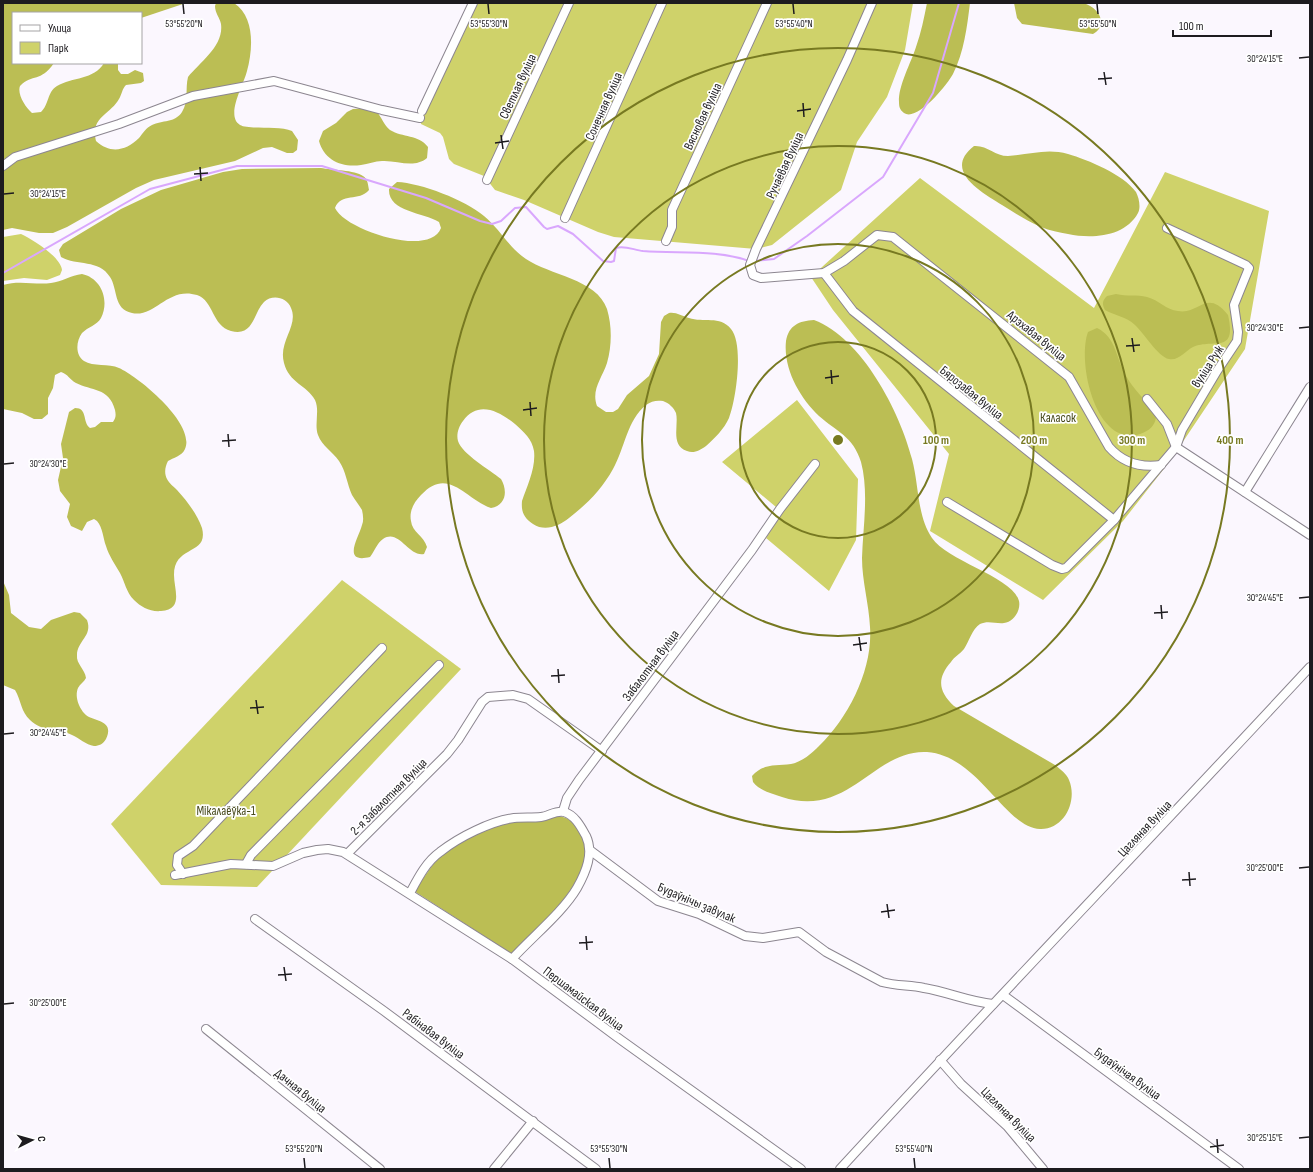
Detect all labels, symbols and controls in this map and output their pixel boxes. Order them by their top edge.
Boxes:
legend [12,12,142,64]
scale bar [1173,12,1271,38]
text: 53°55'20"N [165,18,203,30]
text: 53°55'30"N [470,18,508,30]
text: 53°55'40"N [775,18,813,30]
text: 53°55'50"N [1079,18,1117,30]
text: 100 m [1179,19,1204,34]
text: Улица [48,21,72,36]
text: Парк [48,41,69,56]
street label: Светлая вуліца [496,51,540,122]
text: 30°24'15"E [1247,53,1283,65]
street label: Сонечная вуліца [582,70,626,143]
street label: Вясновая вуліца [680,80,725,153]
street label: Ручаёвая вуліца [763,130,807,201]
text: 30°24'15"E [30,188,66,200]
street label: Арэхавая вуліца [1003,306,1069,364]
text: 30°24'30"E [1246,322,1284,334]
street label: вуліца Руж [1188,342,1227,391]
street label: Бярозавая вуліца [937,362,1006,423]
park label: Каласок [1040,410,1076,426]
centre of rings [831,433,845,447]
text: 100 m [923,433,949,448]
text: 200 m [1021,433,1047,448]
text: 300 m [1119,433,1145,448]
text: 400 m [1217,433,1243,448]
text: 30°24'30"E [29,458,67,470]
text: 30°24'45"E [1247,592,1283,604]
street label: Забалотная вуліца [619,627,683,704]
text: 30°24'45"E [30,727,66,739]
street label: 2-я Забалотная вуліца [347,755,430,838]
street label: Цагляная вуліца [1114,797,1175,860]
park label: Мікалаёўка-1 [196,803,256,819]
text: 30°25'00"E [1246,862,1284,874]
street label: Будаўнічы завулак [655,879,738,927]
street label: Першамайская вуліца [540,963,627,1034]
text: 30°25'00"E [29,997,67,1009]
street label: Рабінавая вуліца [399,1005,468,1062]
street label: Будаўнічая вуліца [1091,1044,1164,1103]
street label: Дачная вуліца [271,1065,329,1116]
street label: Цагляная вуліца [977,1084,1039,1146]
north arrow [12,1120,52,1160]
text: 30°25'15"E [1247,1132,1283,1144]
text: С [35,1136,48,1143]
text: 53°55'20"N [285,1143,323,1155]
text: 53°55'30"N [590,1143,628,1155]
text: 53°55'40"N [895,1143,933,1155]

